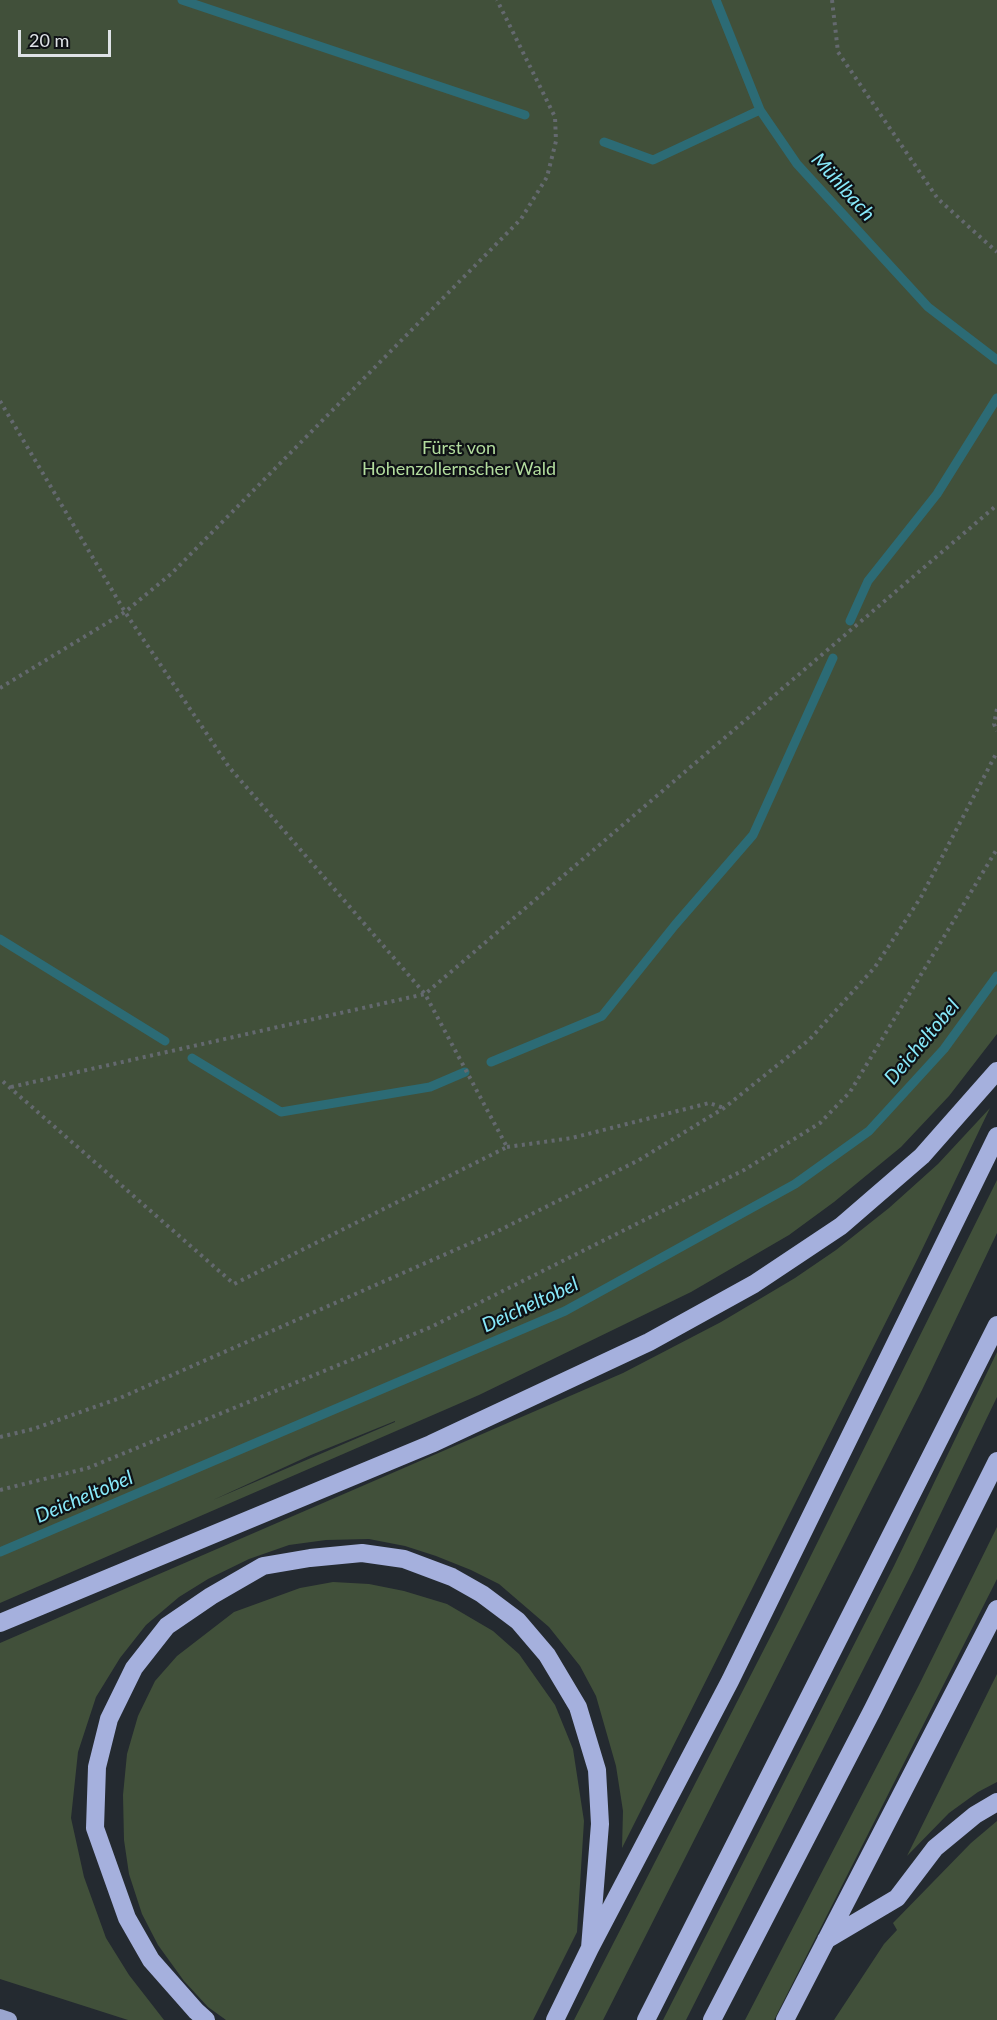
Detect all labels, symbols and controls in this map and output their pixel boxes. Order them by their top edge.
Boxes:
scale bar [21,18,114,56]
text: 20 m [29,29,69,51]
water label: Mühlbach [806,148,880,226]
park label: Fürst von Hohenzollernscher Wald [362,437,556,480]
water label: Deicheltobel [879,994,965,1090]
water label: Deicheltobel [478,1272,582,1338]
water label: Deicheltobel [31,1466,137,1528]

